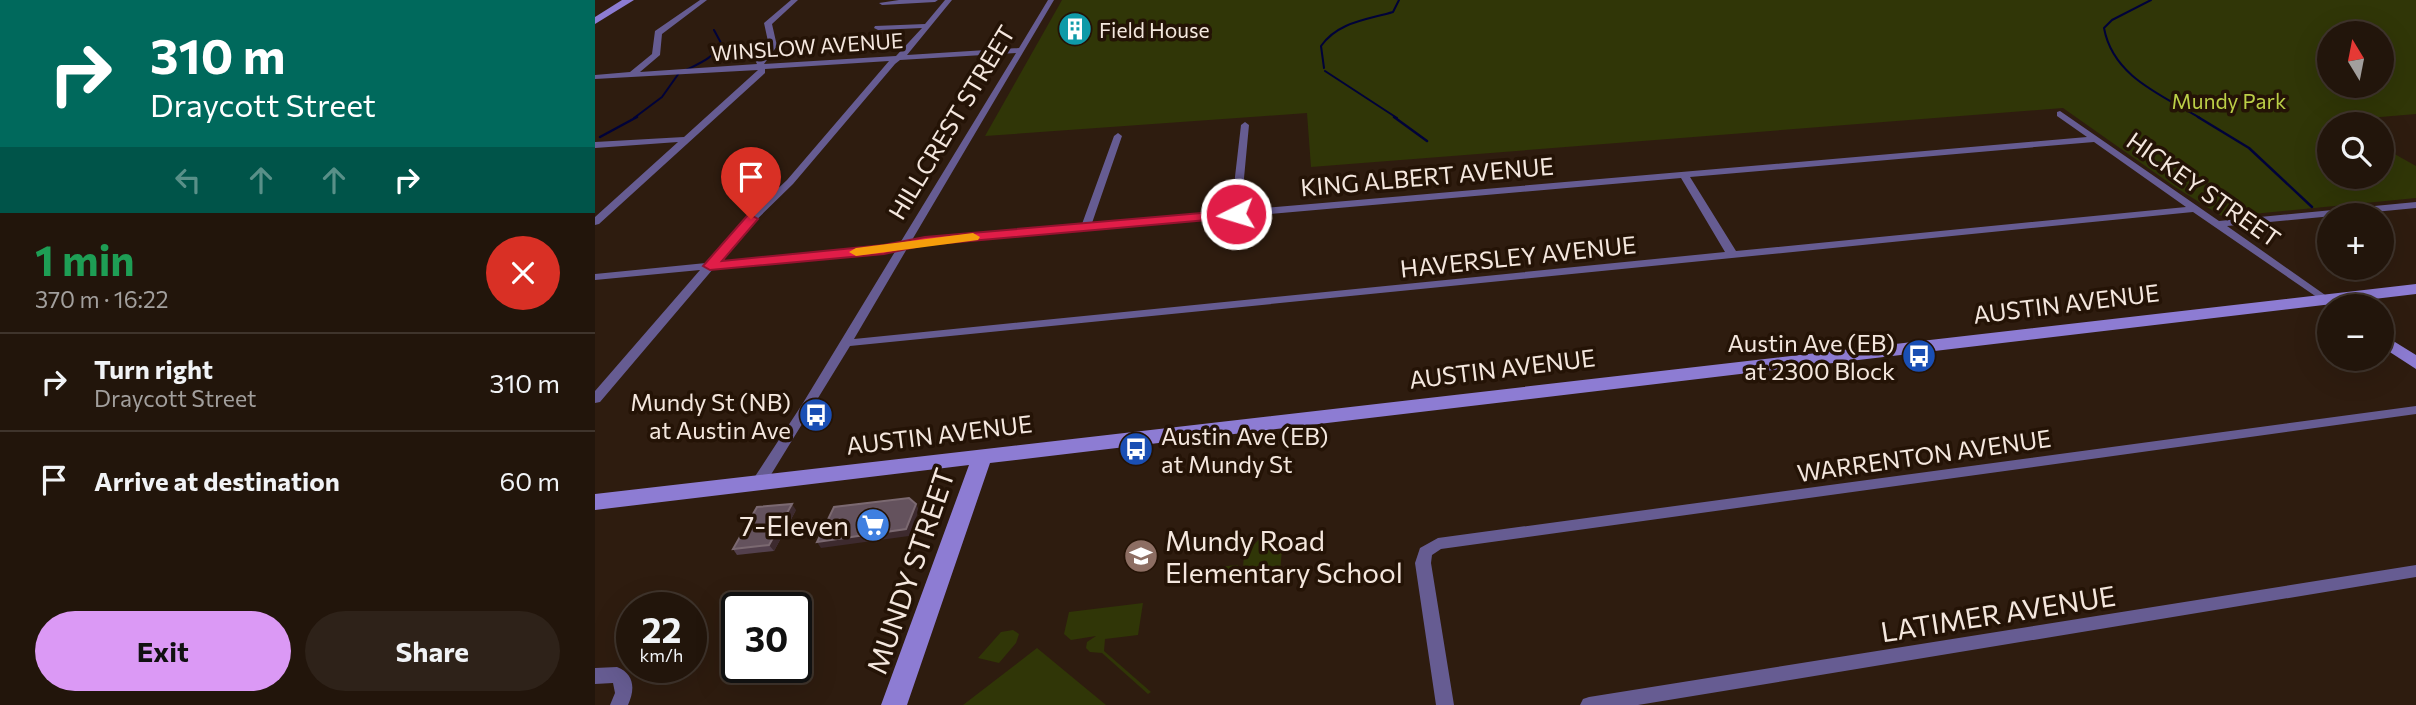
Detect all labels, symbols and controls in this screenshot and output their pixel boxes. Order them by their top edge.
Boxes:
building icon: Field House [1056,10,1094,48]
place label: Field House [1099,17,1210,42]
street label: HILLCREST STREET [882,20,1020,224]
north arrow [2317,21,2394,98]
map controls [2317,21,2394,371]
text: 310 m [150,24,285,84]
street label: WINSLOW AVENUE [710,27,904,65]
icon: right [35,28,126,119]
text: Draycott Street [150,84,376,124]
park label: Mundy Park [2172,88,2286,113]
button: search [2317,112,2394,189]
street label: HICKEY STREET [2122,125,2286,253]
pin [721,147,781,219]
street label: KING ALBERT AVENUE [1299,150,1555,202]
icon: arrive [732,158,770,196]
icon: left [169,161,207,199]
icon: ahead [242,161,280,199]
icon: ahead [315,161,353,199]
icon: right [388,161,426,199]
position arrow [1199,177,1273,251]
button: + [2317,203,2394,280]
street label: HAVERSLEY AVENUE [1398,229,1638,283]
text: 1 min [35,233,135,285]
button: close [486,236,560,310]
street label: AUSTIN AVENUE [1971,277,2161,329]
text: 370 m · 16:22 [35,285,169,313]
button: − [2317,294,2394,371]
place label: Austin Ave (EB) at 2300 Block [1728,328,1895,385]
bus stop icon: Austin Ave (EB) at 2300 Block [1900,337,1938,375]
street label: AUSTIN AVENUE [1407,342,1597,394]
text: Turn right [94,353,213,384]
icon: right [35,363,73,401]
text: 310 m [489,367,560,398]
text: Draycott Street [94,384,256,412]
place label: Mundy St (NB) at Austin Ave [630,387,791,444]
bus stop icon: Mundy St (NB) at Austin Ave [797,396,835,434]
street label: AUSTIN AVENUE [844,408,1034,460]
place label: Austin Ave (EB) at Mundy St [1161,421,1329,478]
street label: WARRENTON AVENUE [1795,423,2053,487]
bus stop icon: Austin Ave (EB) at Mundy St [1117,430,1155,468]
icon: arrive [35,461,73,499]
street label: MUNDY STREET [859,464,961,678]
text: Arrive at destination [94,465,340,496]
text: 60 m [500,465,560,496]
supermarket icon: 7-Eleven [854,506,892,544]
place label: 7-Eleven [740,508,849,542]
place label: Mundy Road Elementary School [1165,523,1403,589]
school or university icon: Mundy Road Elementary School [1122,537,1160,575]
street label: LATIMER AVENUE [1878,578,2118,648]
speed limit sign: 30 [721,592,812,683]
text: 22 [642,607,681,650]
button: Exit [35,611,291,691]
button: Share [305,611,560,691]
text: km/h [640,644,683,666]

